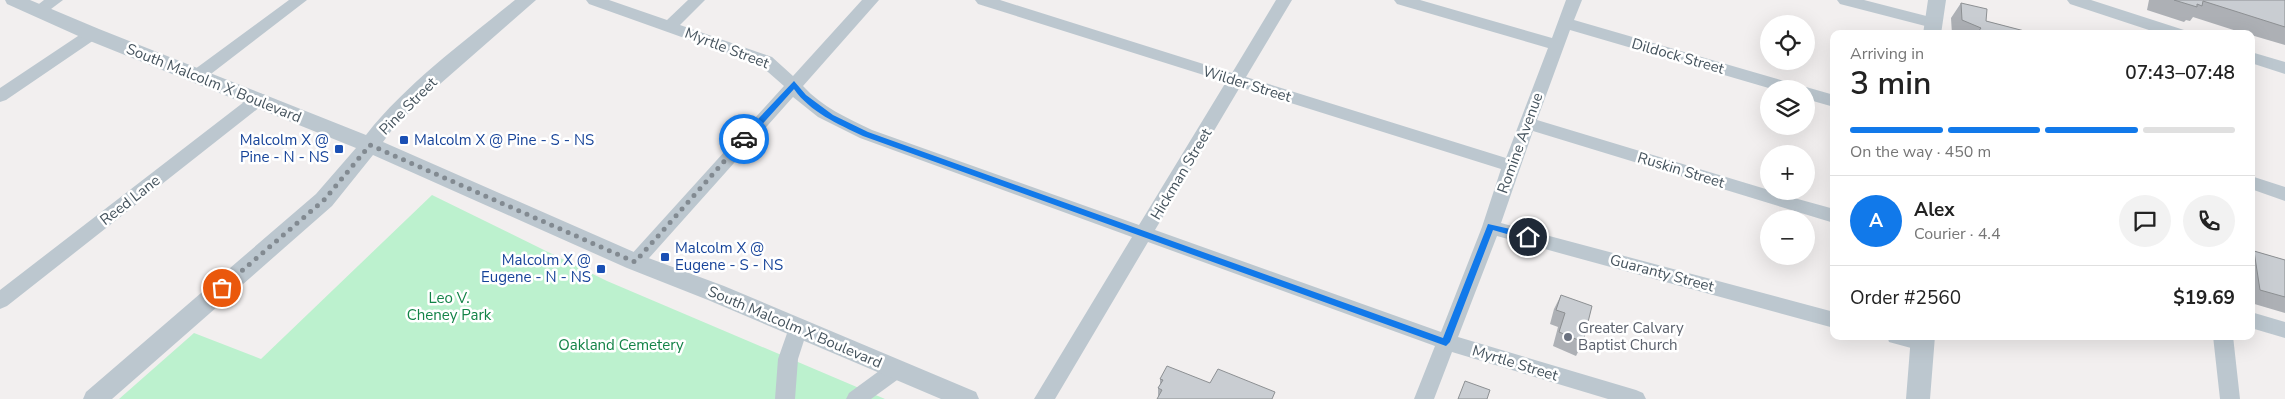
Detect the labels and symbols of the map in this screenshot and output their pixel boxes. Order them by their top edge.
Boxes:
street label: Myrtle Street [682,23,773,73]
street label: Dildock Street [1629,33,1727,79]
street label: South Malcolm X Boulevard [123,39,305,127]
street label: Wilder Street [1200,61,1294,107]
street label: Pine Street [375,72,442,139]
street label: Romine Avenue [1492,90,1548,196]
courier [719,114,769,164]
street label: Hickman Street [1146,124,1217,223]
place label: Malcolm X @ Pine - N - NS [240,130,329,167]
place label: Malcolm X @ Pine - S - NS [414,130,594,150]
marker: Malcolm X @ Pine - S - NS [398,134,410,146]
marker: Malcolm X @ Pine - N - NS [333,143,345,155]
street label: Ruskin Street [1635,147,1728,193]
street label: Reed Lane [96,170,164,230]
pin [1507,216,1549,258]
place label: Malcolm X @ Eugene - S - NS [675,238,783,275]
place label: Malcolm X @ Eugene - N - NS [481,250,591,287]
street label: Guaranty Street [1608,250,1717,297]
marker: Malcolm X @ Eugene - S - NS [659,251,671,263]
marker: Malcolm X @ Eugene - N - NS [595,263,607,275]
pin [201,267,243,309]
street label: South Malcolm X Boulevard [705,281,885,373]
park label: Leo V. Cheney Park [407,288,492,325]
place label: Greater Calvary Baptist Church [1578,318,1684,355]
marker: Greater Calvary Baptist Church [1562,331,1574,343]
park label: Oakland Cemetery [558,335,684,355]
street label: Myrtle Street [1470,340,1561,386]

